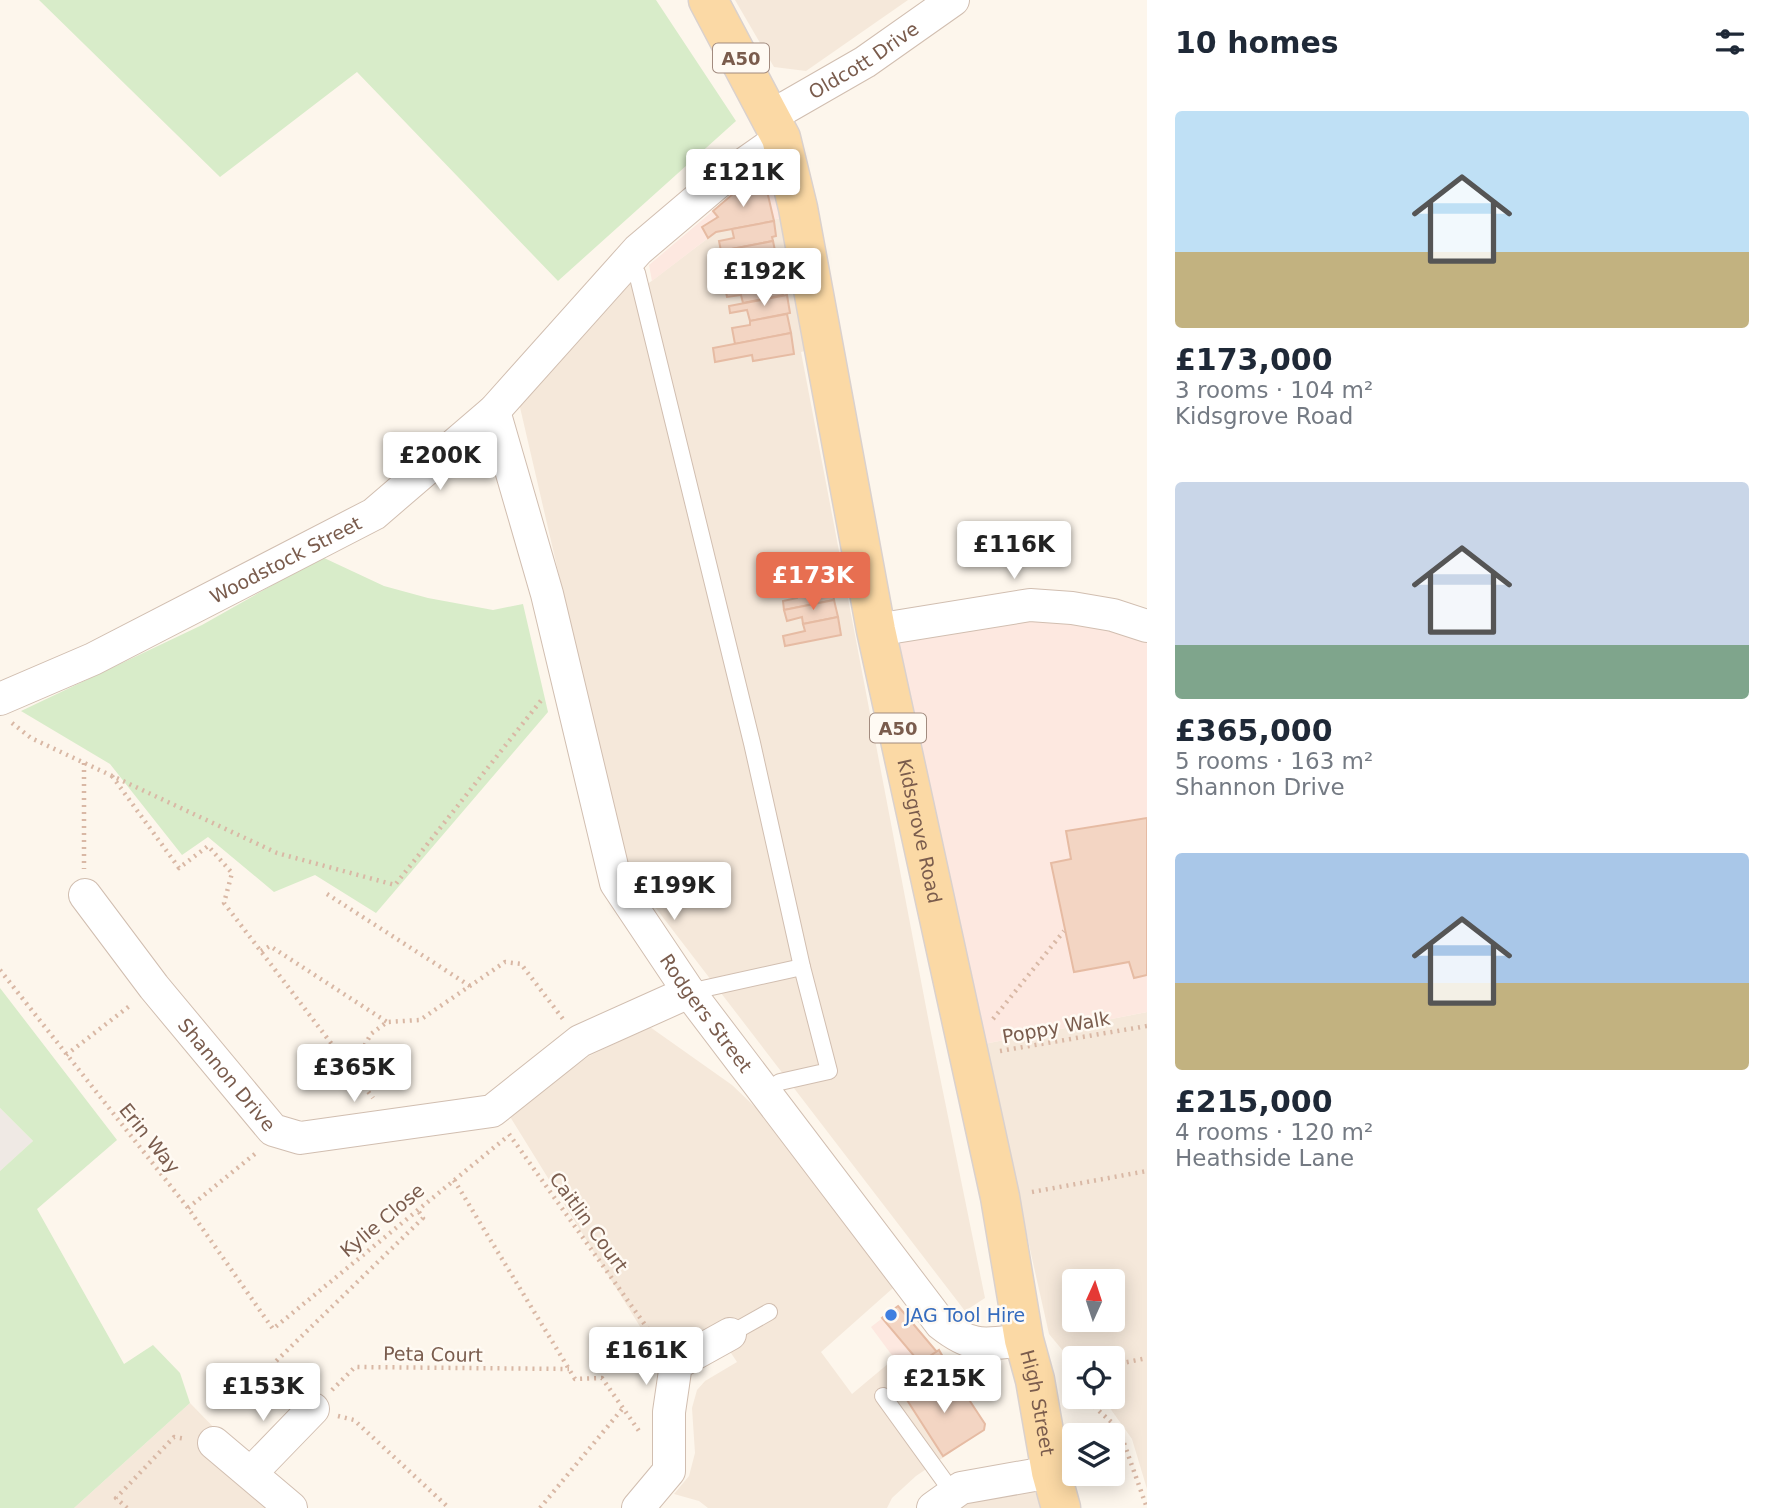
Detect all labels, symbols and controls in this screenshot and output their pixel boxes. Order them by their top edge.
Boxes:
street label: Oldcott Drive [805,17,923,103]
icon: filters [1711,23,1749,61]
text: 10 homes [1175,25,1339,60]
road number: A50 [713,44,769,72]
pin: £121K [694,150,792,209]
icon: home [1399,156,1525,282]
text: £121K [702,159,784,185]
pin: £192K [715,248,813,308]
text: £192K [723,258,805,284]
text: £173,000 [1175,342,1333,377]
text: 3 rooms · 104 m² [1175,377,1373,403]
text: Kidsgrove Road [1175,403,1353,429]
pin: £200K [391,433,489,492]
text: £200K [399,442,481,468]
street label: Woodstock Street [206,511,365,608]
pin: £116K [965,522,1063,581]
icon: home [1399,527,1525,653]
text: £116K [973,531,1055,557]
pin: £173K [764,552,862,612]
text: £173K [772,562,854,588]
text: £365,000 [1175,713,1333,748]
road number: A50 [870,714,926,742]
text: 5 rooms · 163 m² [1175,748,1373,774]
street label: Kidsgrove Road [893,757,946,905]
text: Shannon Drive [1175,774,1345,800]
pin: £199K [625,862,723,922]
text: £199K [633,872,715,898]
icon: home [1399,898,1525,1024]
street label: Rodgers Street [656,950,757,1077]
street label: Poppy Walk [1000,1007,1112,1047]
street label: Shannon Drive [174,1014,280,1136]
pin: £365K [305,1044,403,1104]
text: £365K [313,1054,395,1080]
text: £215,000 [1175,1084,1333,1119]
street label: Erin Way [115,1099,185,1177]
text: 4 rooms · 120 m² [1175,1119,1373,1145]
text: Heathside Lane [1175,1145,1354,1171]
street label: Caitlin Court [545,1168,633,1276]
street label: Kylie Close [336,1179,428,1261]
north arrow [1062,1269,1125,1332]
map controls [1062,1269,1125,1486]
place label: JAG Tool Hire [904,1304,1025,1326]
marker: JAG Tool Hire [883,1307,899,1323]
pin: £161K [597,1328,695,1387]
text: £161K [605,1337,687,1363]
street label: Peta Court [383,1342,483,1366]
button: locate [1062,1346,1125,1409]
street label: High Street [1016,1347,1059,1457]
pin: £215K [895,1356,993,1415]
pin: £153K [214,1364,312,1423]
text: £215K [903,1365,985,1391]
text: £153K [222,1373,304,1399]
button: layers [1062,1423,1125,1486]

